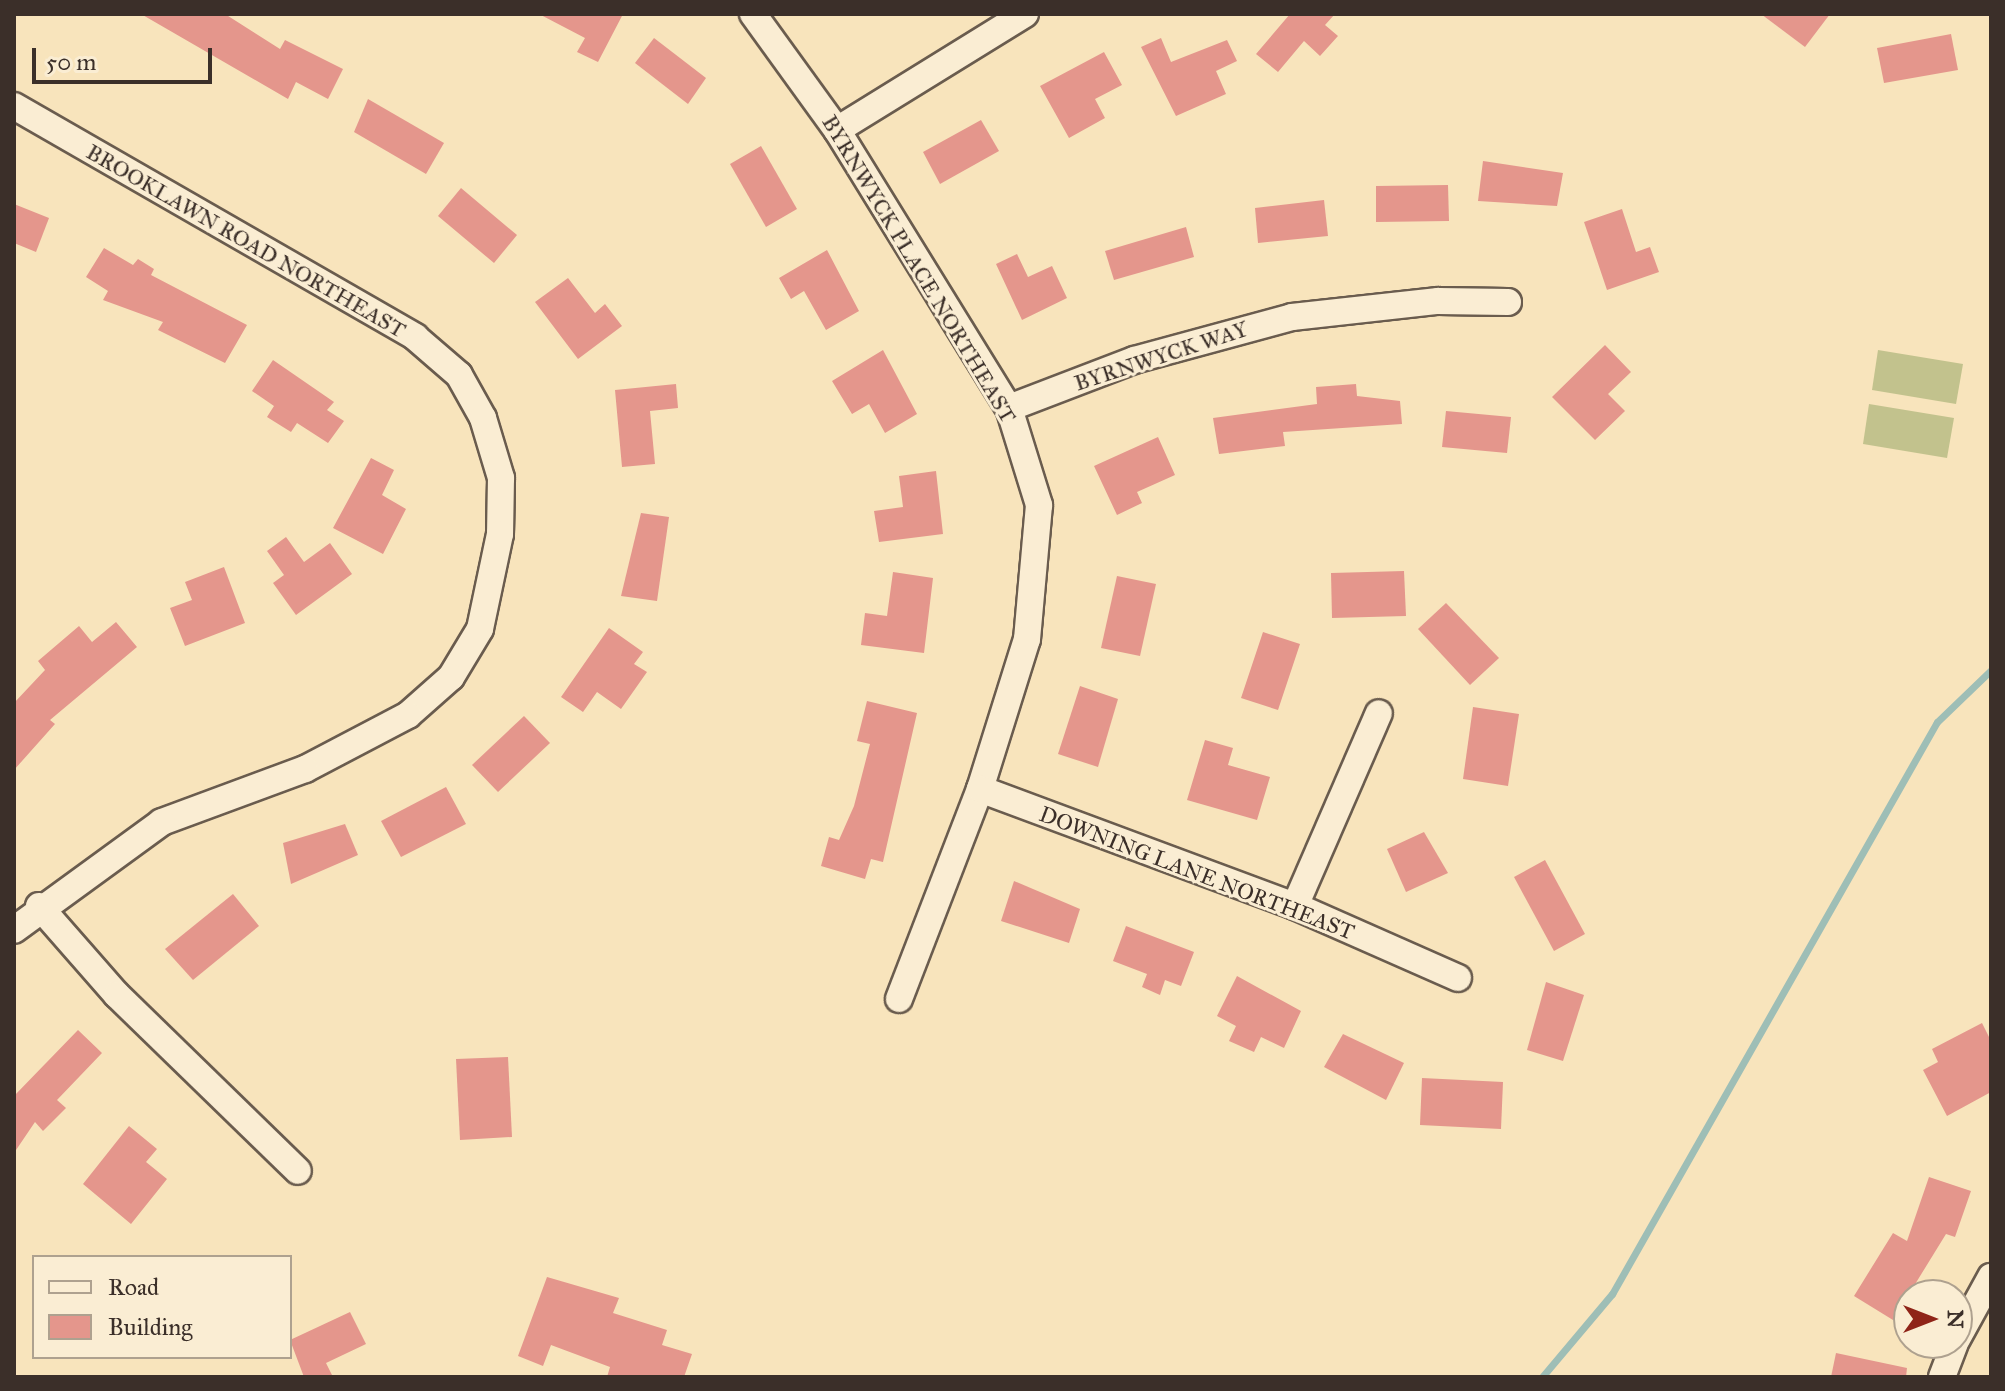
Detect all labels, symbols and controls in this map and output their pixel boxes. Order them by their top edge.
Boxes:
scale bar [36,32,216,82]
text: 50 m [46,47,96,77]
street label: BYRNWYCK PLACE NORTHEAST [816,110,1022,428]
street label: BROOKLAWN ROAD NORTHEAST [82,139,410,343]
street label: BYRNWYCK WAY [1071,316,1251,396]
street label: DOWNING LANE NORTHEAST [1036,801,1358,945]
legend [32,1255,292,1359]
text: Road [108,1272,159,1302]
north arrow [1893,1279,1973,1359]
text: N [1942,1310,1969,1328]
text: Building [108,1312,193,1342]

